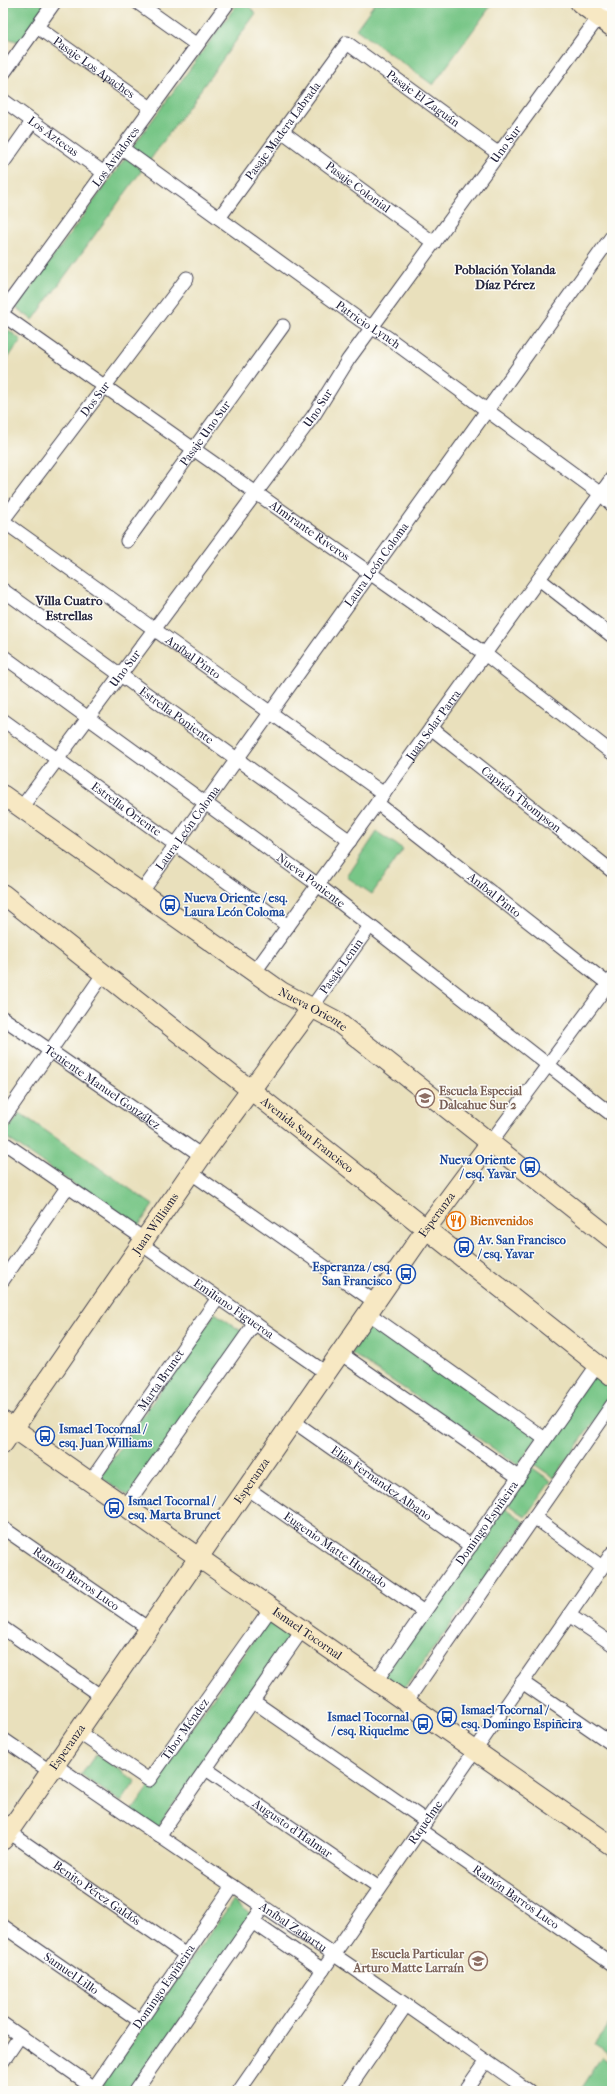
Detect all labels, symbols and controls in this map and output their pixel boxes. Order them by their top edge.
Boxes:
street label: Pasaje Los Apaches [51,34,138,102]
street label: Pasaje El Zaguán [384,67,462,130]
street label: Pasaje Madera Labrada [242,79,324,183]
street label: Los Aztecas [25,113,82,160]
street label: Uno Sur [487,122,525,166]
street label: Los Aviadores [89,123,143,190]
street label: Pasaje Colonial [323,159,394,216]
district label: Población Yolanda Díaz Pérez [454,262,557,292]
street label: Patricio Lynch [333,298,403,352]
street label: Dos Sur [77,378,113,419]
street label: Uno Sur [300,386,336,430]
street label: Pasaje Uno Sur [177,397,234,469]
street label: Almirante Riveros [266,497,353,564]
street label: Laura León Coloma [341,519,412,610]
district label: Villa Cuatro Estrellas [34,593,103,623]
street label: Aníbal Pinto [162,632,223,682]
street label: Uno Sur [107,646,144,690]
street label: Estrella Poniente [137,684,216,747]
street label: Juan Solar Parra [403,687,464,764]
street label: Capitán Thompson [478,763,564,835]
street label: Estrella Oriente [88,779,164,839]
street label: Laura León Coloma [153,783,223,873]
street label: Nueva Poniente [274,850,348,911]
street label: Aníbal Pinto [464,869,524,920]
place label: Nueva Oriente / esq. Laura León Coloma [184,891,288,919]
bus stop icon: Nueva Oriente / esq. Laura León Coloma [159,894,181,916]
street label: Pasaje Lenin [317,936,366,997]
street label: Nueva Oriente [276,984,350,1034]
street label: Teniente Manuel González [42,1042,164,1132]
place label: Escuela Especial Dalcahue Sur 2 [439,1084,523,1112]
school or university icon: Escuela Especial Dalcahue Sur 2 [414,1087,436,1109]
street label: Avenida San Francisco [257,1093,356,1176]
place label: Nueva Oriente / esq. Yavar [439,1153,517,1182]
bus stop icon: Nueva Oriente / esq. Yavar [519,1156,541,1178]
street label: Esperanza [415,1189,458,1240]
street label: Juan Williams [129,1190,182,1258]
restaurant icon: Bienvenidos [445,1210,467,1232]
place label: Bienvenidos [470,1214,534,1228]
place label: Av. San Francisco / esq. Yavar [477,1233,566,1262]
bus stop icon: Av. San Francisco / esq. Yavar [453,1236,475,1258]
place label: Esperanza / esq. San Francisco [312,1260,393,1288]
bus stop icon: Esperanza / esq. San Francisco [395,1263,417,1285]
street label: Emiliano Figueroa [191,1276,277,1342]
street label: Marta Brunet [135,1346,187,1413]
place label: Ismael Tocornal / esq. Juan Williams [59,1422,153,1451]
bus stop icon: Ismael Tocornal / esq. Juan Williams [34,1425,56,1447]
street label: Elias Fernandez Albano [328,1443,434,1523]
street label: Esperanza [231,1455,273,1506]
street label: Domingo Espiñeira [452,1478,521,1568]
place label: Ismael Tocornal / esq. Marta Brunet [128,1494,221,1523]
bus stop icon: Ismael Tocornal / esq. Marta Brunet [103,1497,125,1519]
street label: Eugenio Matte Hurtado [281,1509,390,1591]
street label: Ramón Barros Luco [30,1544,122,1613]
street label: Ismael Tocornal [270,1604,345,1663]
street label: Tibor Méndez [158,1695,212,1763]
place label: Ismael Tocornal / esq. Domingo Espiñeira [461,1703,582,1732]
bus stop icon: Ismael Tocornal / esq. Domingo Espiñeira [436,1706,458,1728]
place label: Ismael Tocornal / esq. Riquelme [327,1710,410,1739]
bus stop icon: Ismael Tocornal / esq. Riquelme [412,1713,434,1735]
street label: Esperanza [47,1721,88,1773]
street label: Augusto d'Halmar [249,1796,336,1861]
street label: Riquelme [405,1798,445,1847]
street label: Benito Pérez Galdós [50,1858,144,1929]
street label: Ramón Barros Luco [470,1862,562,1932]
street label: Aníbal Zañartu [256,1899,330,1955]
street label: Domingo Espiñeira [130,1941,198,2032]
place label: Escuela Particular Arturo Matte Larraín [353,1947,465,1975]
street label: Samuel Lillo [41,1949,101,1997]
school or university icon: Escuela Particular Arturo Matte Larraín [467,1950,489,1972]

